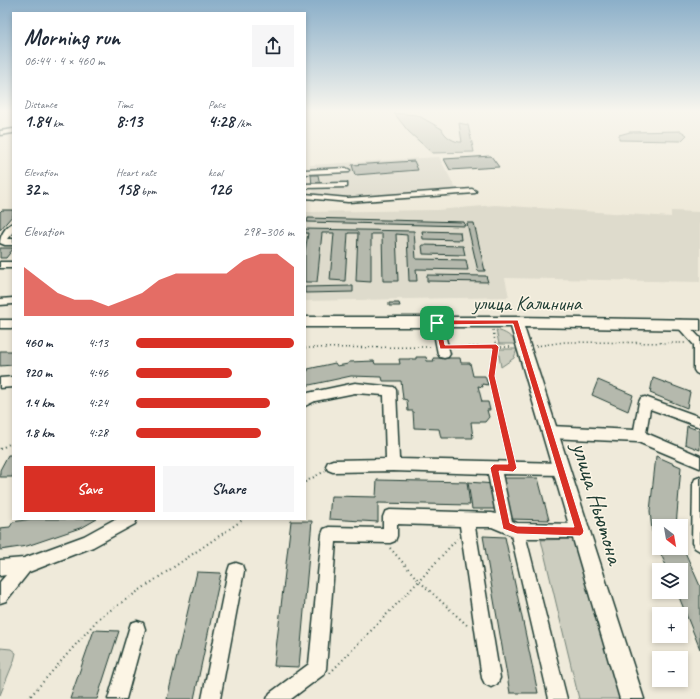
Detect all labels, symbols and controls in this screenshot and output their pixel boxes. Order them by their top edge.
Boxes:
text: Morning run [24,24,120,52]
button: share [252,25,294,67]
text: 06:44 · 4 × 460 m [24,53,105,69]
text: Distance [24,97,57,111]
text: Time [116,97,133,111]
text: Pace [208,97,225,111]
text: 1.84 [24,111,50,132]
text: 8:13 [116,111,142,132]
text: 4:28 [208,111,234,132]
text: km [50,116,64,130]
text: /km [234,116,251,130]
text: Elevation [24,165,58,179]
text: Heart rate [116,165,156,179]
text: kcal [208,165,223,179]
text: 32 [24,179,39,200]
text: 158 [116,179,139,200]
text: 126 [208,179,231,200]
text: m [39,184,48,198]
text: bpm [139,184,156,198]
text: Elevation [24,224,64,240]
text: 298–306 m [243,224,294,240]
street label: улица Калинина [471,291,583,316]
pin [420,306,454,340]
icon: arrive [426,312,448,334]
text: 460 m [24,335,52,351]
text: 4:13 [88,335,108,351]
text: 920 m [24,365,52,381]
text: 4:46 [88,365,108,381]
text: 1.4 km [24,395,54,411]
text: 4:24 [88,395,108,411]
text: 1.8 km [24,425,54,441]
text: 4:28 [88,425,108,441]
street label: улица Ньютона [565,437,631,570]
button: Save [24,466,155,512]
button: Share [163,466,294,512]
north arrow [652,519,688,555]
map controls [652,519,688,687]
button: layers [652,563,688,599]
button: + [652,607,688,643]
button: − [652,651,688,687]

